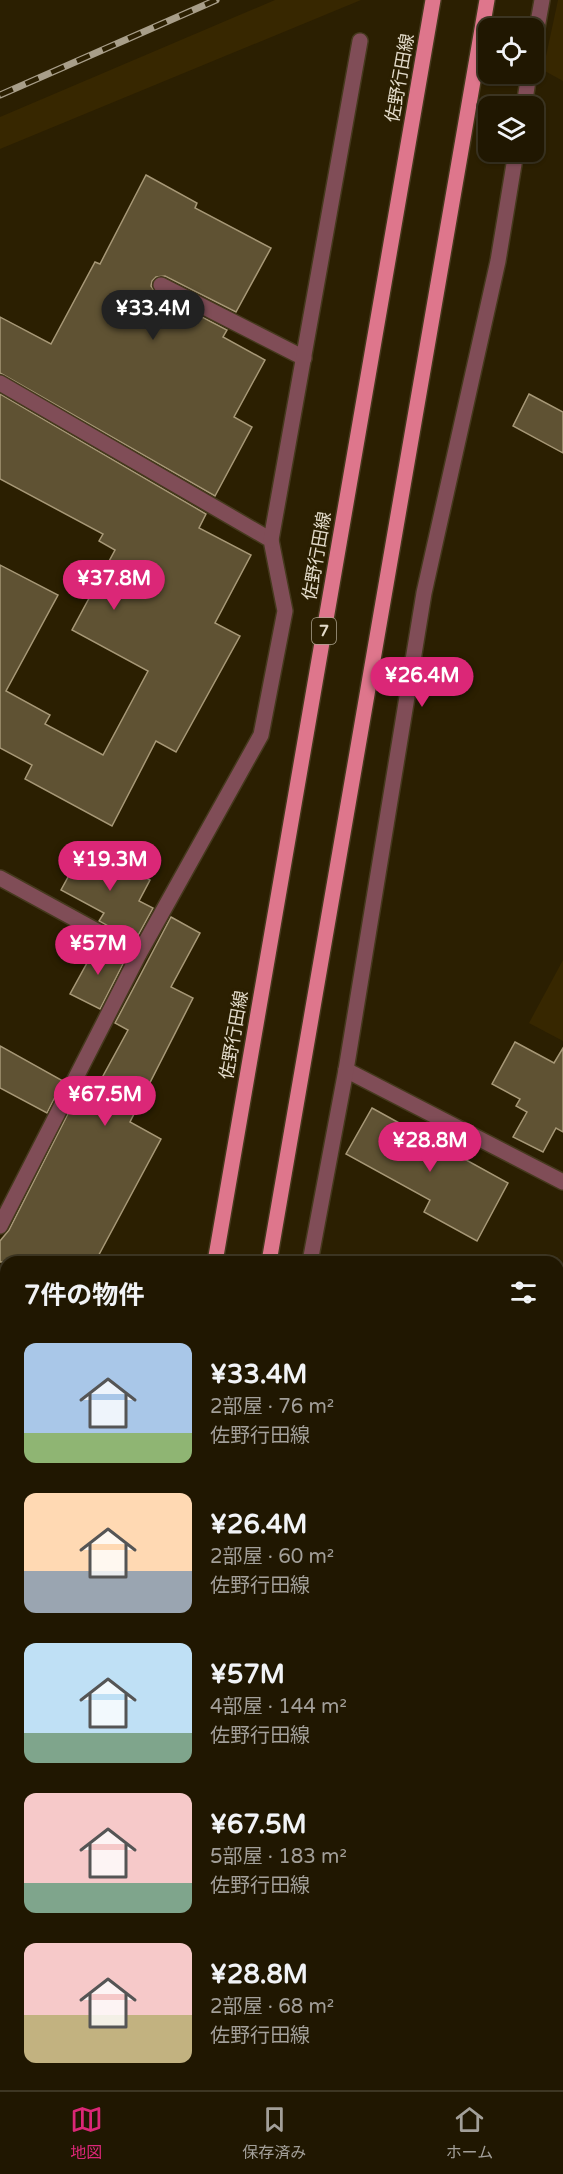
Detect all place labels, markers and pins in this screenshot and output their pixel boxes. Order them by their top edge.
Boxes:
pin: ¥33.4M [104,290,202,341]
pin: ¥37.8M [65,560,163,611]
pin: ¥26.4M [373,657,471,708]
pin: ¥19.3M [61,841,159,892]
pin: ¥57M [62,925,134,976]
pin: ¥67.5M [56,1076,154,1127]
pin: ¥28.8M [381,1122,479,1173]

